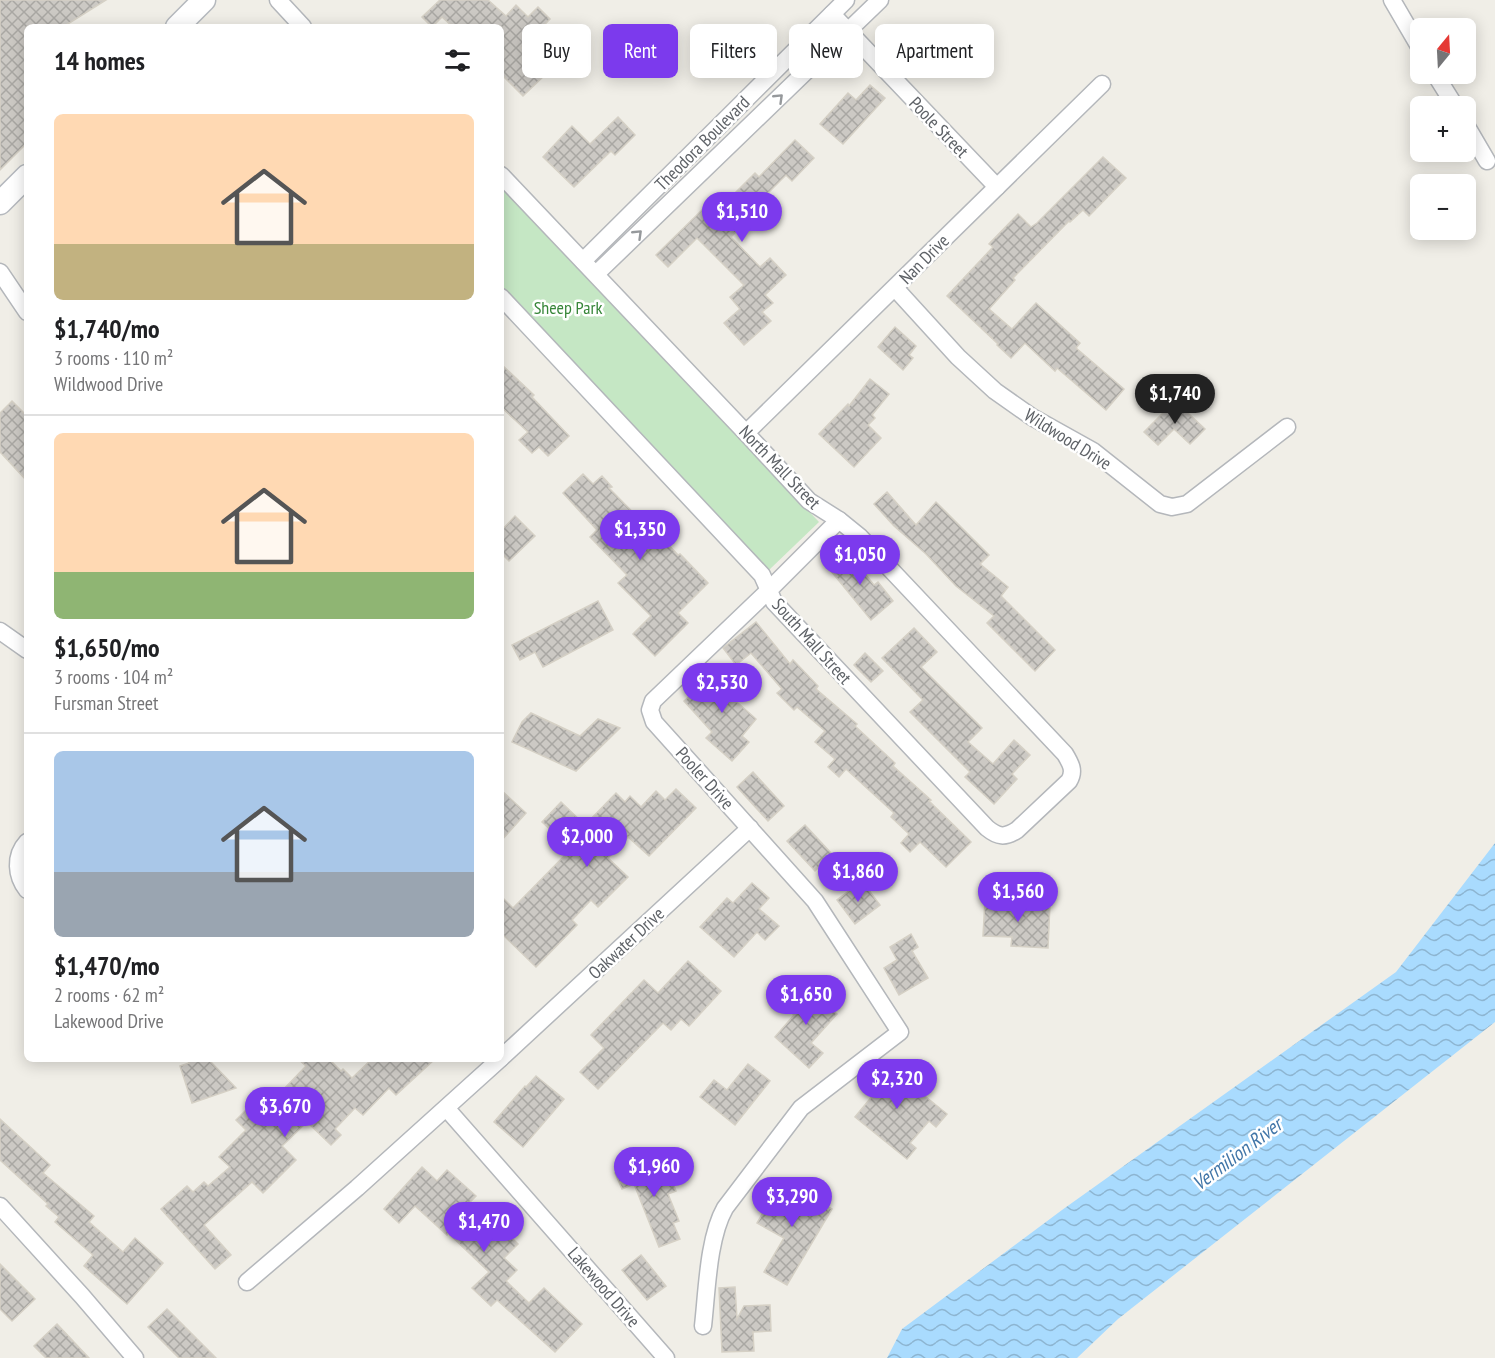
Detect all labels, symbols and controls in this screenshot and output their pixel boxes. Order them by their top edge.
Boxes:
north arrow [1410,18,1476,84]
map controls [1410,18,1476,240]
chip: Buy [522,24,591,78]
chip: Rent [603,24,678,78]
chip: Filters [690,24,777,78]
chip: New [789,24,863,78]
chip: Apartment [875,24,994,78]
text: 14 homes [54,44,145,77]
icon: filters [441,44,474,77]
street label: Theodora Boulevard [650,91,754,195]
street label: Poole Street [904,92,974,162]
one-way arrow [771,95,782,106]
button: + [1410,96,1476,162]
icon: home [210,153,318,261]
button: − [1410,174,1476,240]
pin: $1,510 [693,192,791,243]
text: $1,510 [716,198,768,224]
street label: Nan Drive [894,229,954,289]
one-way arrow [631,230,642,241]
park label: Sheep Park [534,296,602,319]
text: $1,740/mo [54,312,160,345]
text: 3 rooms · 110 m² [54,345,173,371]
text: Wildwood Drive [54,371,163,397]
pin: $1,740 [1126,374,1224,425]
text: $1,740 [1149,380,1201,406]
street label: Wildwood Drive [1020,403,1116,475]
street label: North Mall Street [734,420,826,514]
icon: home [210,472,318,580]
pin: $1,350 [591,510,689,561]
text: $1,350 [614,516,666,542]
pin: $1,050 [811,535,909,586]
text: $1,050 [834,541,886,567]
street label: South Mall Street [767,593,857,689]
text: $1,650/mo [54,631,160,664]
pin: $2,530 [673,663,771,714]
text: 3 rooms · 104 m² [54,664,173,690]
text: $2,530 [696,669,748,695]
text: Fursman Street [54,690,159,716]
street label: Pooler Drive [671,742,739,814]
icon: home [210,790,318,898]
pin: $2,000 [538,817,636,868]
text: $2,000 [561,823,613,849]
pin: $1,860 [809,852,907,903]
text: $1,860 [832,858,884,884]
pin: $1,560 [969,872,1067,923]
text: $1,560 [992,878,1044,904]
street label: Oakwater Drive [583,902,669,984]
text: $1,470/mo [54,949,160,982]
pin: $1,650 [757,975,855,1026]
text: $1,650 [780,981,832,1007]
text: 2 rooms · 62 m² [54,982,164,1008]
text: Lakewood Drive [54,1008,164,1034]
pin: $2,320 [848,1059,946,1110]
text: $2,320 [871,1065,923,1091]
pin: $3,670 [236,1087,334,1138]
text: $3,670 [259,1093,311,1119]
water label: Vermilion River [1187,1110,1289,1196]
pin: $1,960 [605,1147,703,1198]
text: $1,960 [628,1153,680,1179]
pin: $3,290 [743,1177,841,1228]
text: $3,290 [766,1183,818,1209]
pin: $1,470 [435,1202,533,1253]
text: $1,470 [458,1208,510,1234]
street label: Lakewood Drive [563,1242,645,1332]

